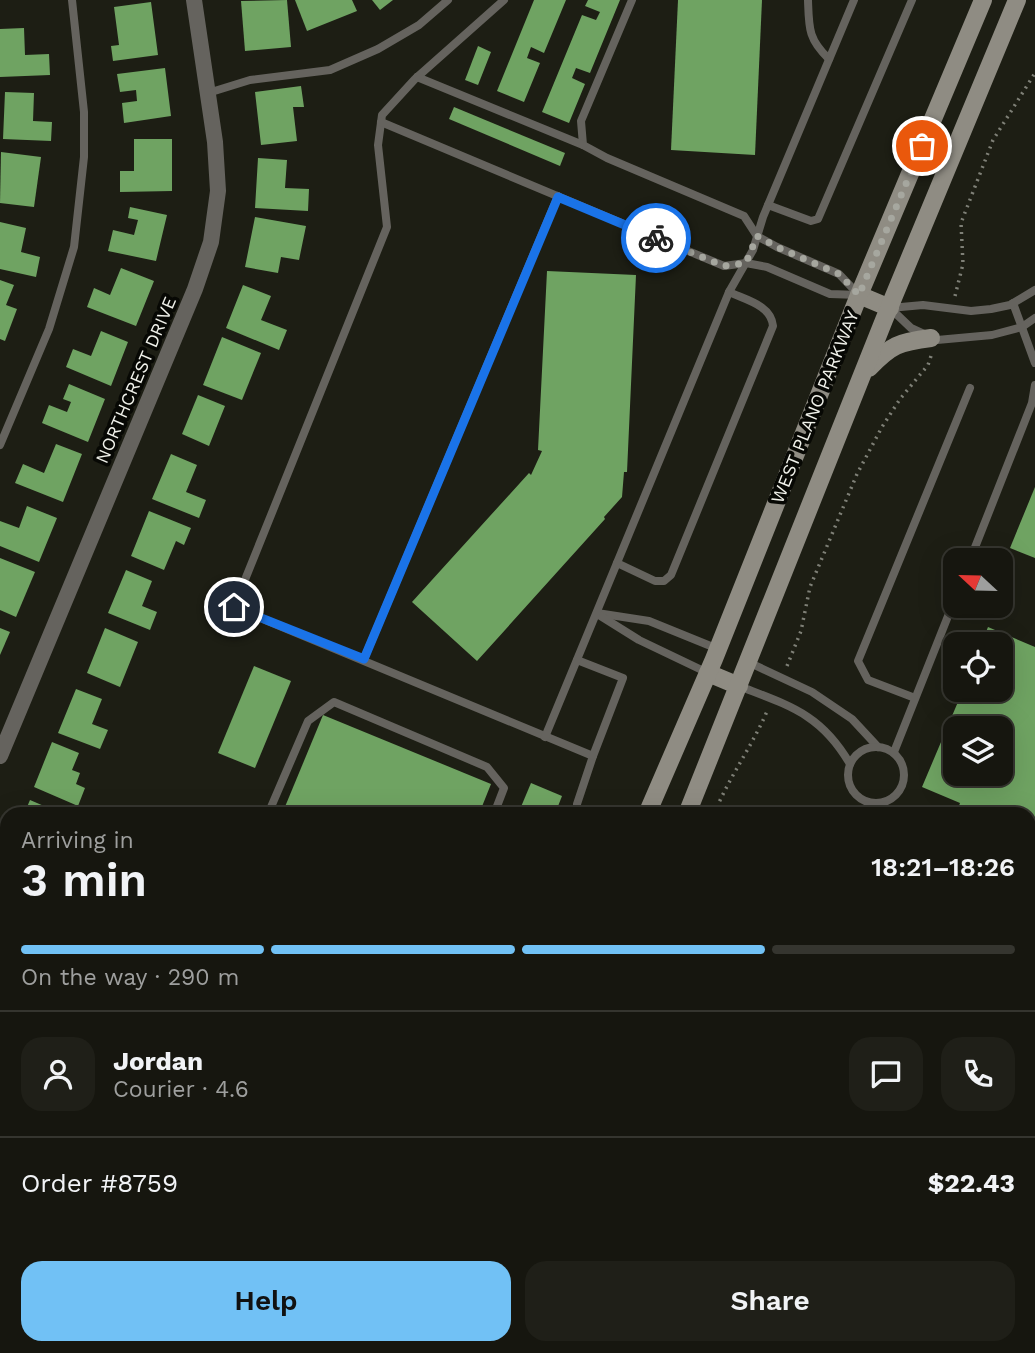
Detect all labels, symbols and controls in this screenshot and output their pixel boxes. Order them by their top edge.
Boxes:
pin [892,116,952,176]
icon: bag [903,127,941,165]
courier [621,203,691,273]
icon: bike [637,219,675,257]
street label: NORTHCREST DRIVE [91,293,180,466]
street label: WEST PLANO PARKWAY [766,307,863,506]
north arrow [943,548,1013,618]
map controls [943,548,1013,786]
pin [204,577,264,637]
icon: home [215,588,253,626]
button: locate [943,632,1013,702]
button: layers [943,716,1013,786]
text: Arriving in [21,827,134,854]
text: 18:21–18:26 [871,852,1015,882]
text: 3 min [21,853,147,907]
text: On the way · 290 m [21,964,239,991]
button: person [21,1037,95,1111]
button: chat [849,1037,923,1111]
button: phone [941,1037,1015,1111]
text: Jordan [113,1046,203,1076]
text: Courier · 4.6 [113,1076,249,1103]
text: Order #8759 [21,1168,178,1198]
text: $22.43 [928,1168,1015,1198]
button: Help [21,1261,511,1341]
button: Share [525,1261,1015,1341]

